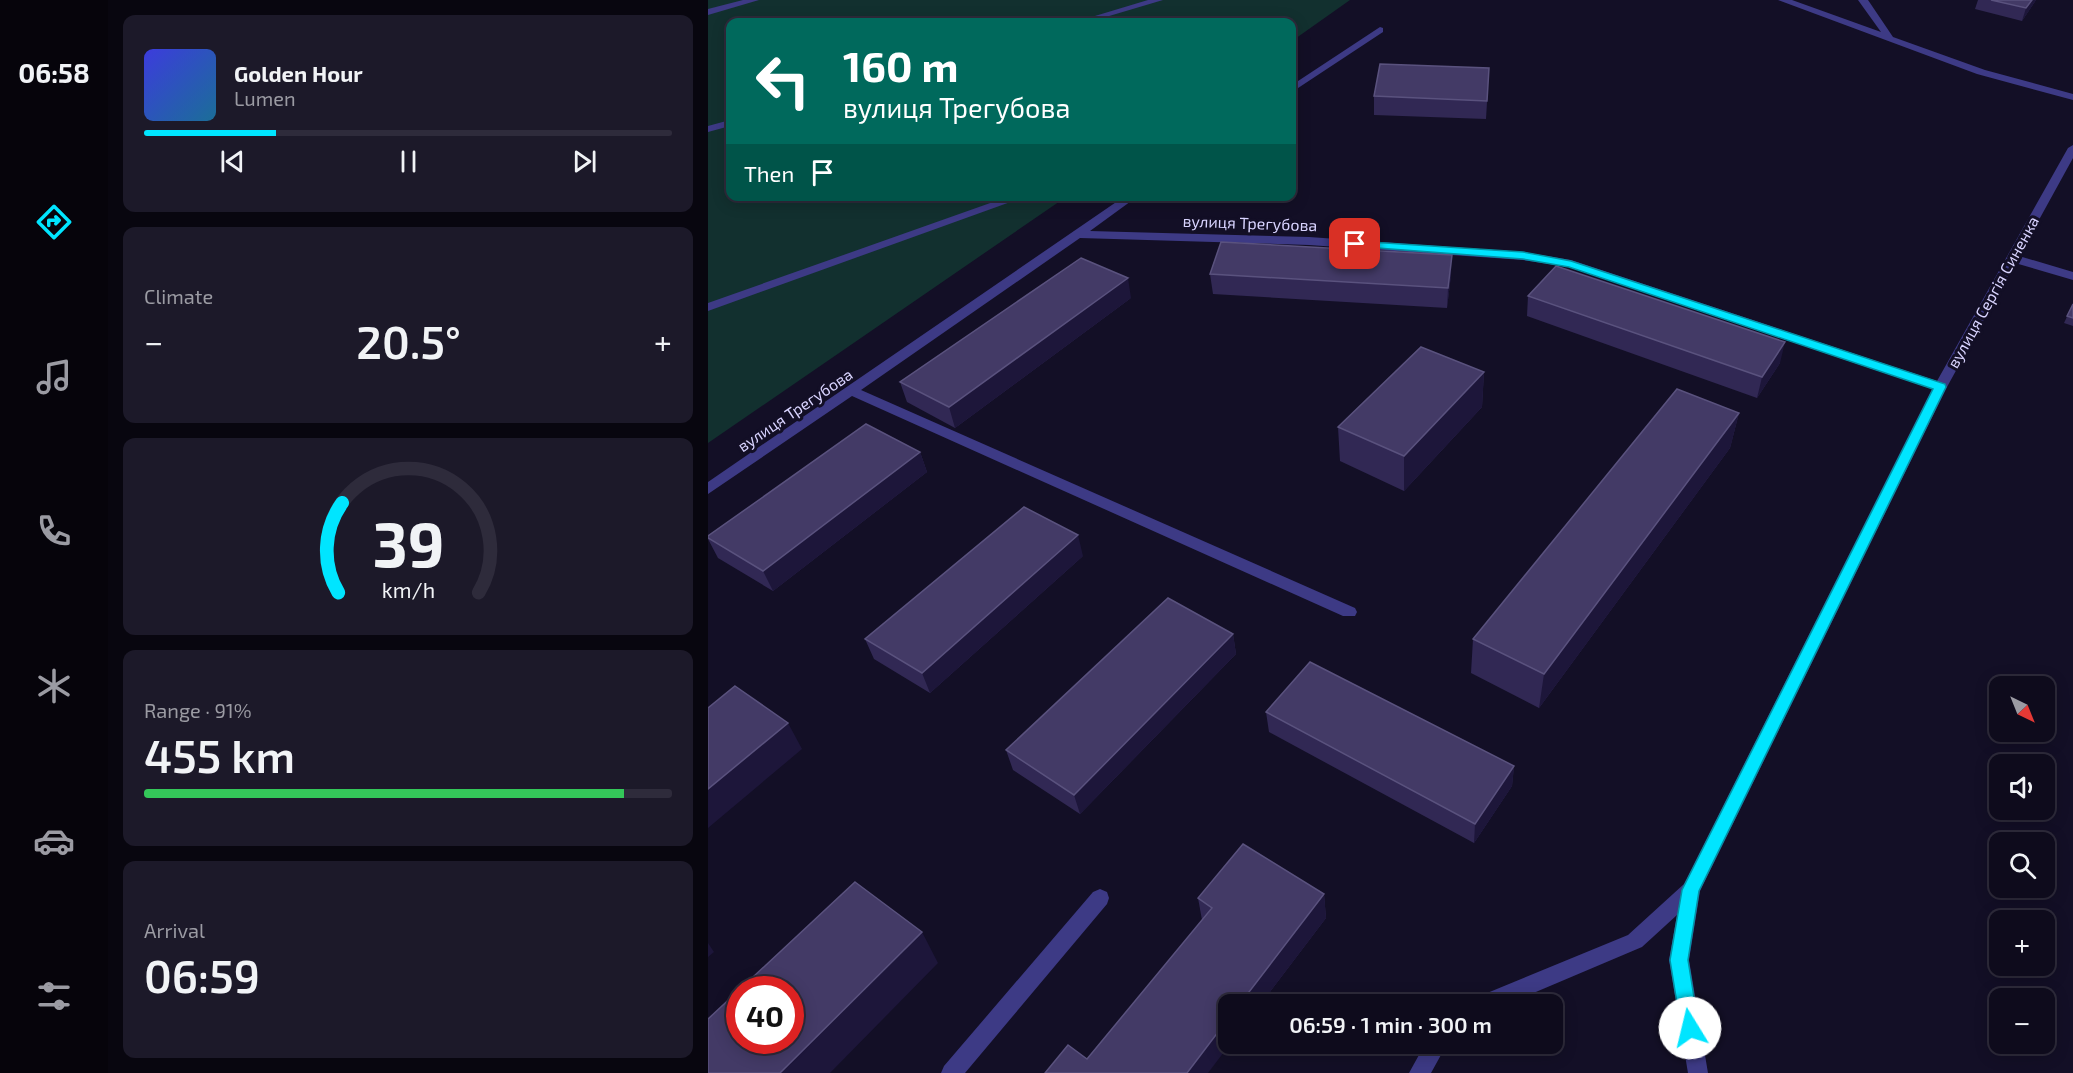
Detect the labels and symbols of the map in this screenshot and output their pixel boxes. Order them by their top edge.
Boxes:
street label: вулиця Трегубова [1182,211,1318,235]
street label: вулиця Сергія Синенка [1943,213,2043,371]
pin [1329,218,1380,269]
street label: вулиця Трегубова [734,364,856,456]
north arrow [1989,676,2055,742]
speed limit sign: 40 [726,976,804,1054]
position arrow [1658,996,1722,1060]

